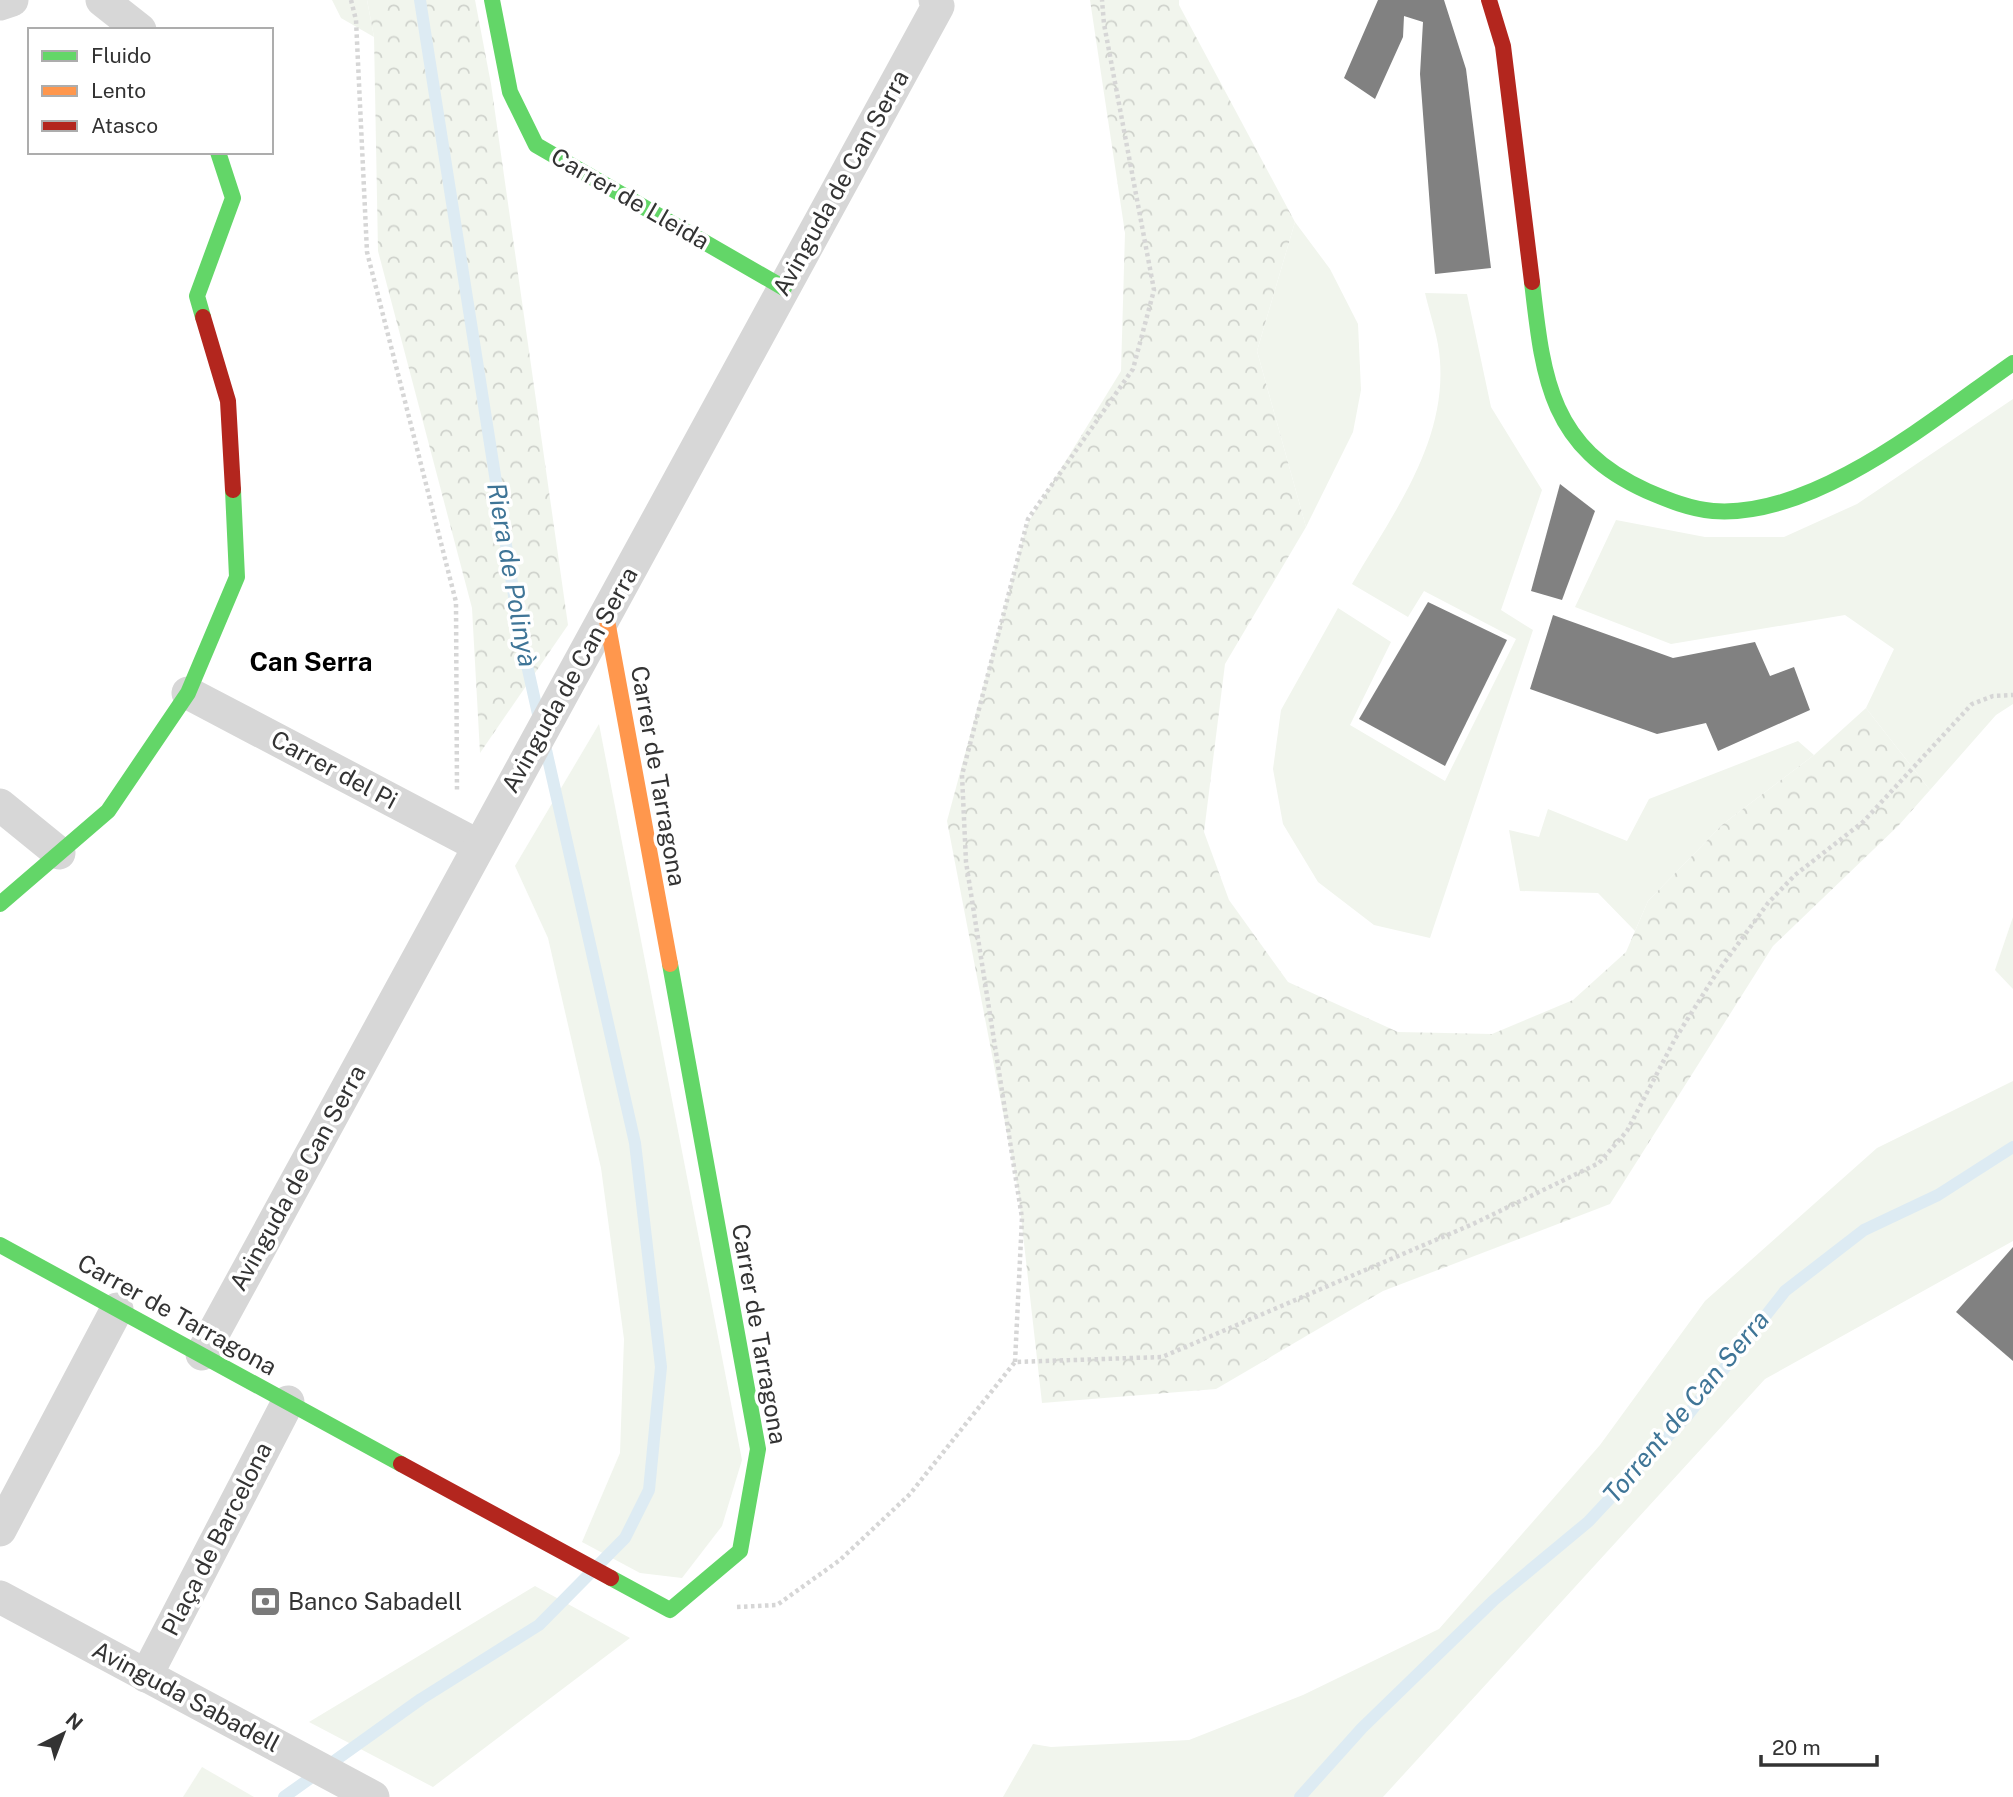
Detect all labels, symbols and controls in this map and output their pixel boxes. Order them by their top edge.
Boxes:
legend [28,28,273,154]
text: Fluido [91,43,151,68]
street label: Avinguda de Can Serra [766,65,914,300]
text: Lento [91,78,146,103]
text: Atasco [91,113,158,138]
street label: Carrer de Lleida [546,142,715,255]
water label: Riera de Polinyà [481,480,544,670]
street label: Avinguda de Can Serra [495,562,643,797]
district label: Can Serra [249,646,373,677]
street label: Carrer de Tarragona [626,663,692,888]
street label: Carrer del Pi [267,724,402,814]
street label: Avinguda de Can Serra [223,1060,371,1295]
street label: Carrer de Tarragona [727,1221,793,1446]
street label: Carrer de Tarragona [73,1248,282,1380]
water label: Torrent de Can Serra [1596,1304,1775,1509]
street label: Plaça de Barcelona [155,1437,277,1640]
bank icon: Banco Sabadell [248,1585,282,1619]
place label: Banco Sabadell [288,1587,462,1615]
street label: Avinguda Sabadell [88,1635,285,1757]
north arrow [28,1699,98,1769]
text: N [61,1708,87,1735]
scale bar [1761,1724,1876,1768]
text: 20 m [1772,1735,1821,1760]

